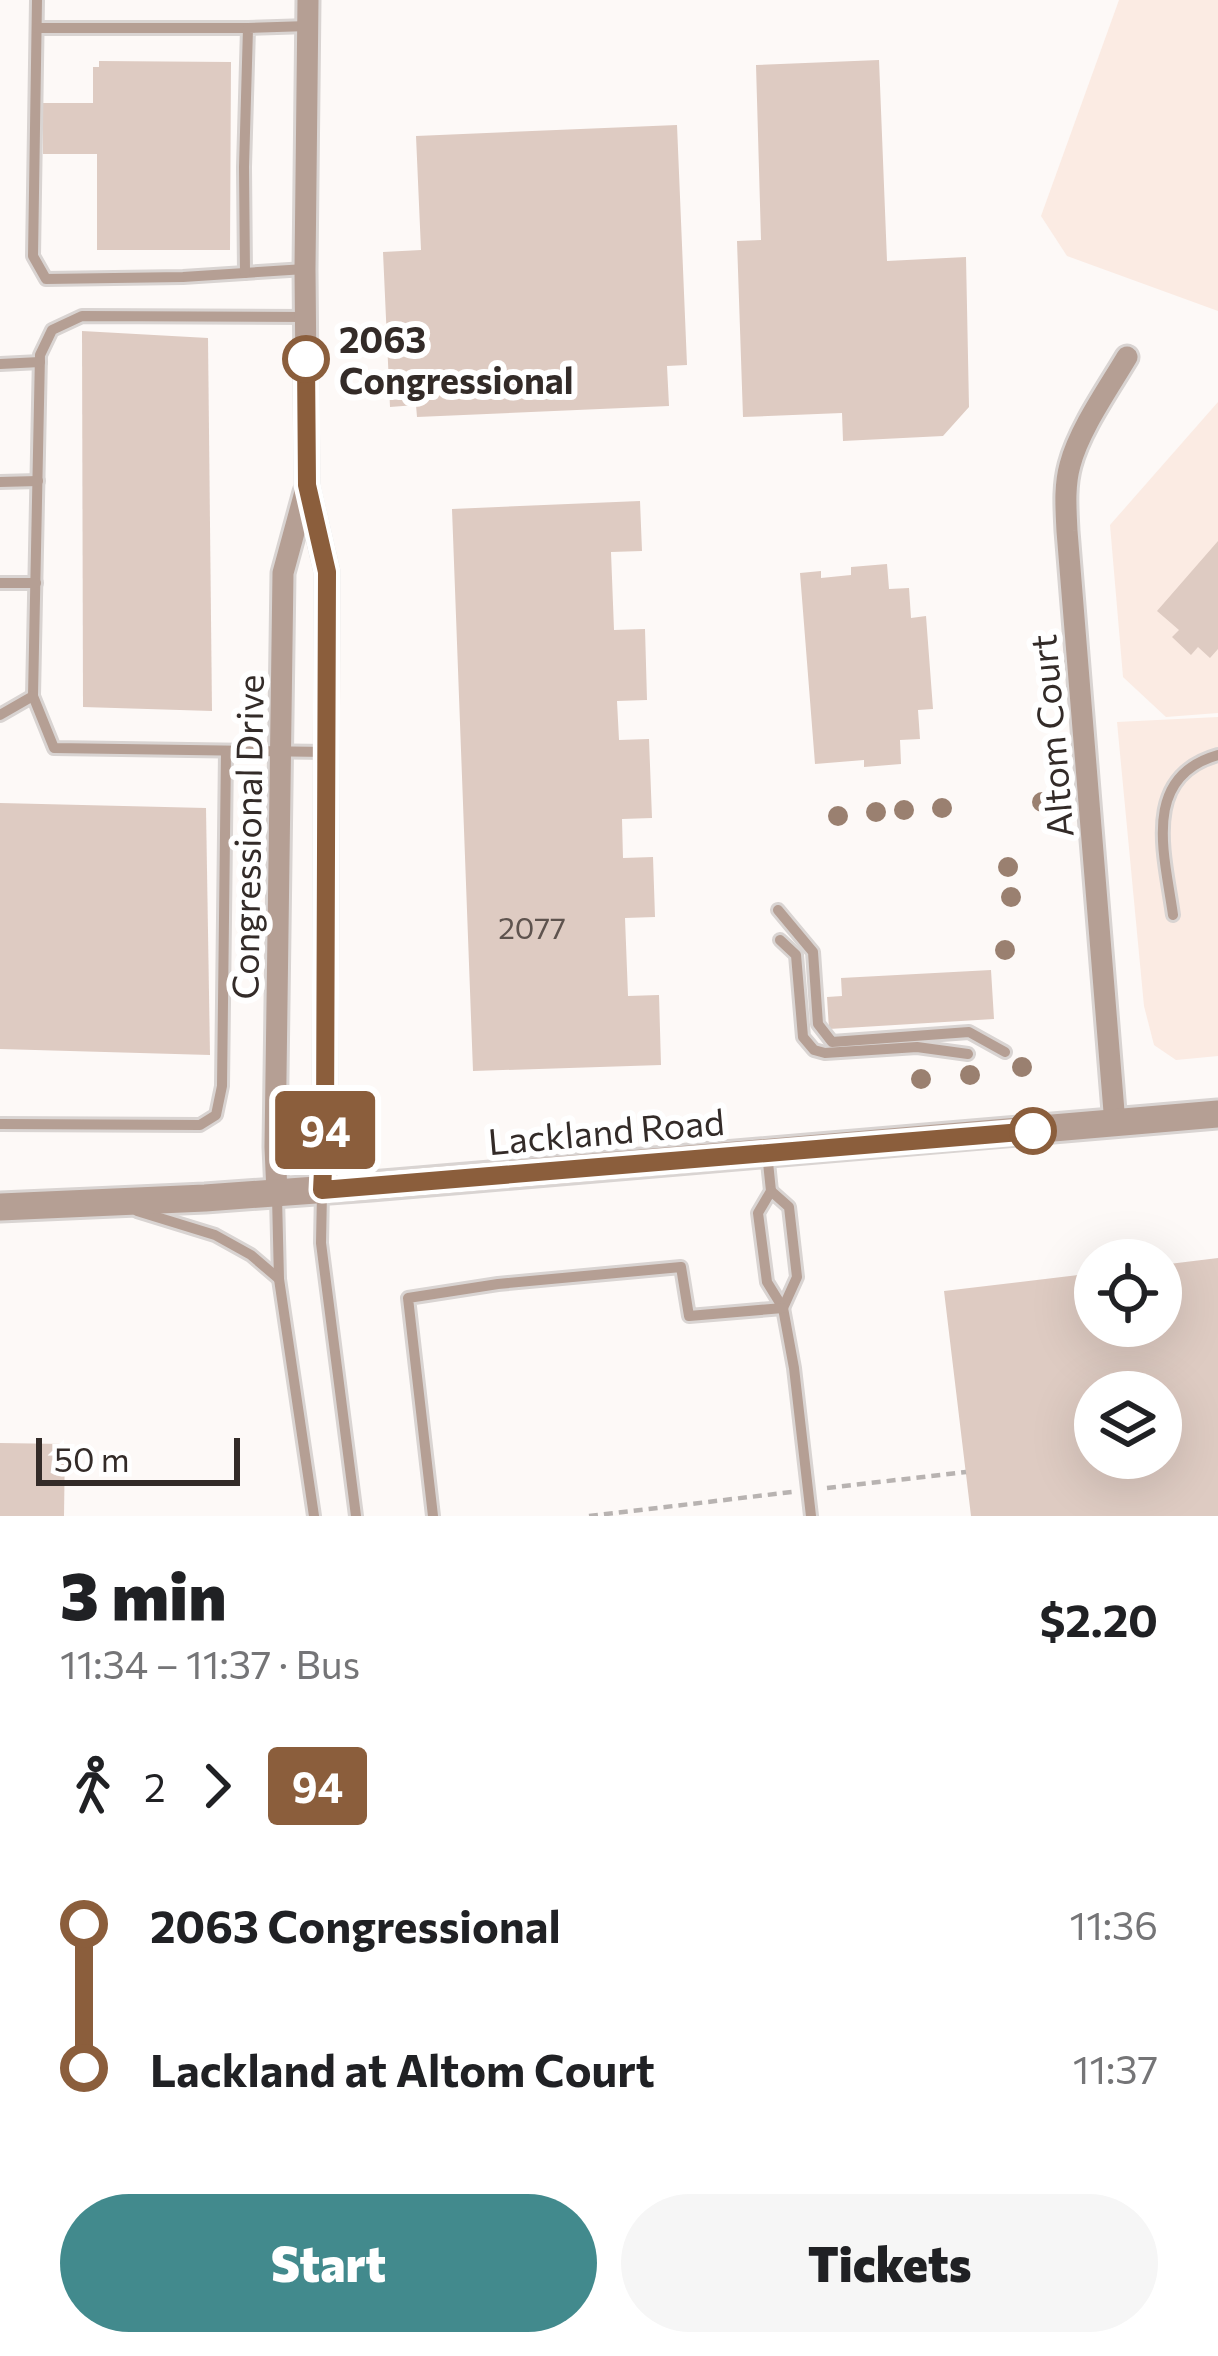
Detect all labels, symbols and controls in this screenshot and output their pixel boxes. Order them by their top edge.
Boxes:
place label: 2063 Congressional [339,316,574,401]
marker: 2063 Congressional [284,337,328,381]
street label: Altom Court [1019,633,1081,839]
street label: Congressional Drive [221,674,271,1000]
house number: 2077 [498,908,566,945]
line badge: 94 [271,1091,379,1169]
street label: Lackland Road [486,1098,726,1162]
text: 94 [299,1104,351,1156]
unlabelled marker [1011,1109,1055,1153]
map controls [1074,1239,1182,1479]
button: locate [1074,1239,1182,1347]
button: layers [1074,1371,1182,1479]
scale bar [36,1432,240,1485]
text: 50 m [54,1438,130,1479]
text: 3 min [60,1553,227,1634]
text: $2.20 [1039,1591,1158,1646]
text: 11:34 – 11:37 · Bus [60,1639,360,1687]
icon: walk [60,1753,126,1819]
icon: forward [184,1753,250,1819]
text: 94 [292,1760,343,1812]
text: 2 [144,1762,166,1810]
text: 2063 Congressional [150,1897,561,1952]
text: 11:36 [1070,1900,1158,1948]
text: Lackland at Altom Court [150,2041,655,2096]
text: 11:37 [1073,2044,1158,2092]
button: Start [60,2194,597,2332]
button: Tickets [621,2194,1158,2332]

